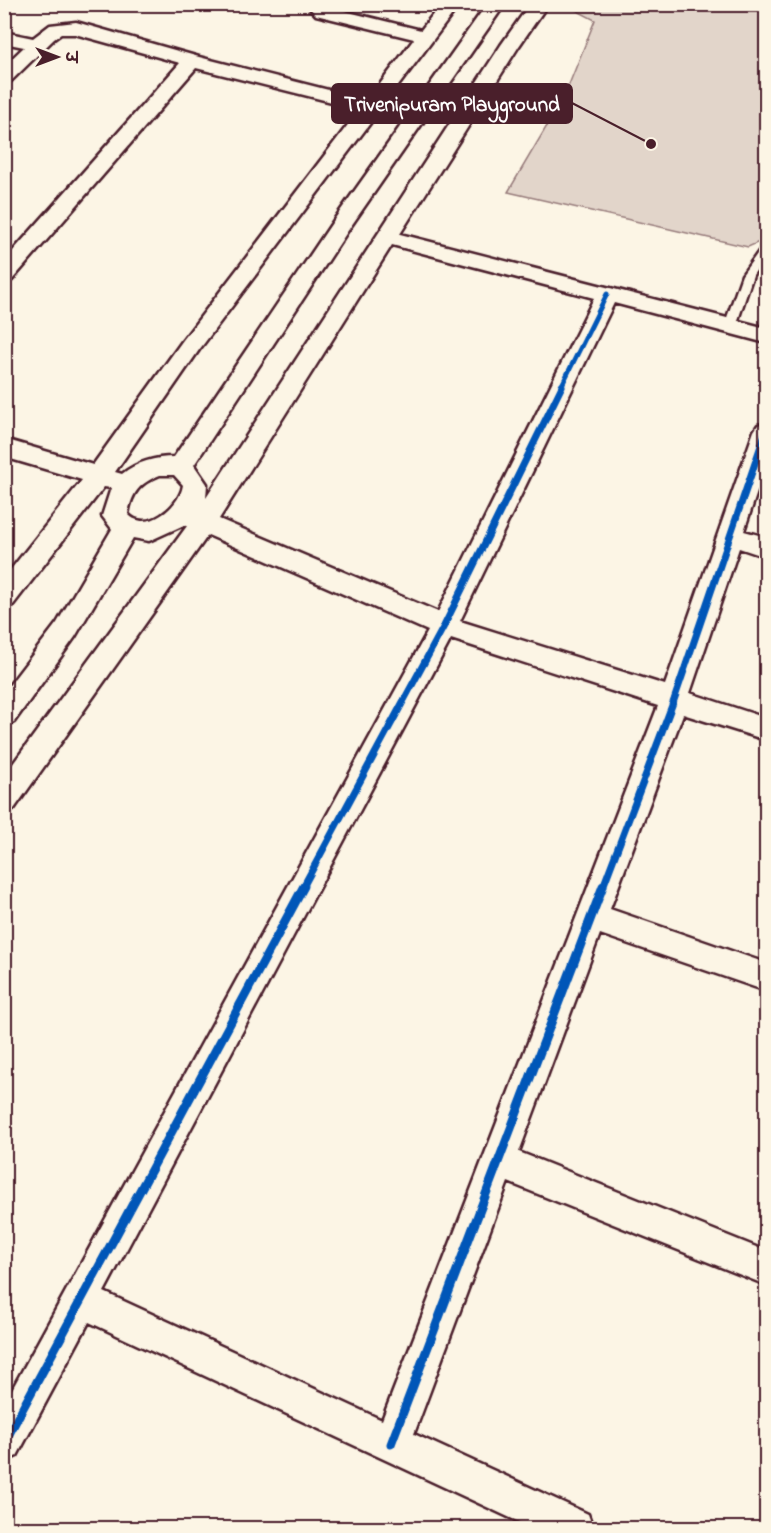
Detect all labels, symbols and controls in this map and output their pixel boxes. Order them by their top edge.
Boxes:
north arrow [27,27,87,87]
text: उ [58,50,82,64]
callout: Trivenipuram Playground [332,84,572,123]
text: Trivenipuram Playground [344,91,560,123]

